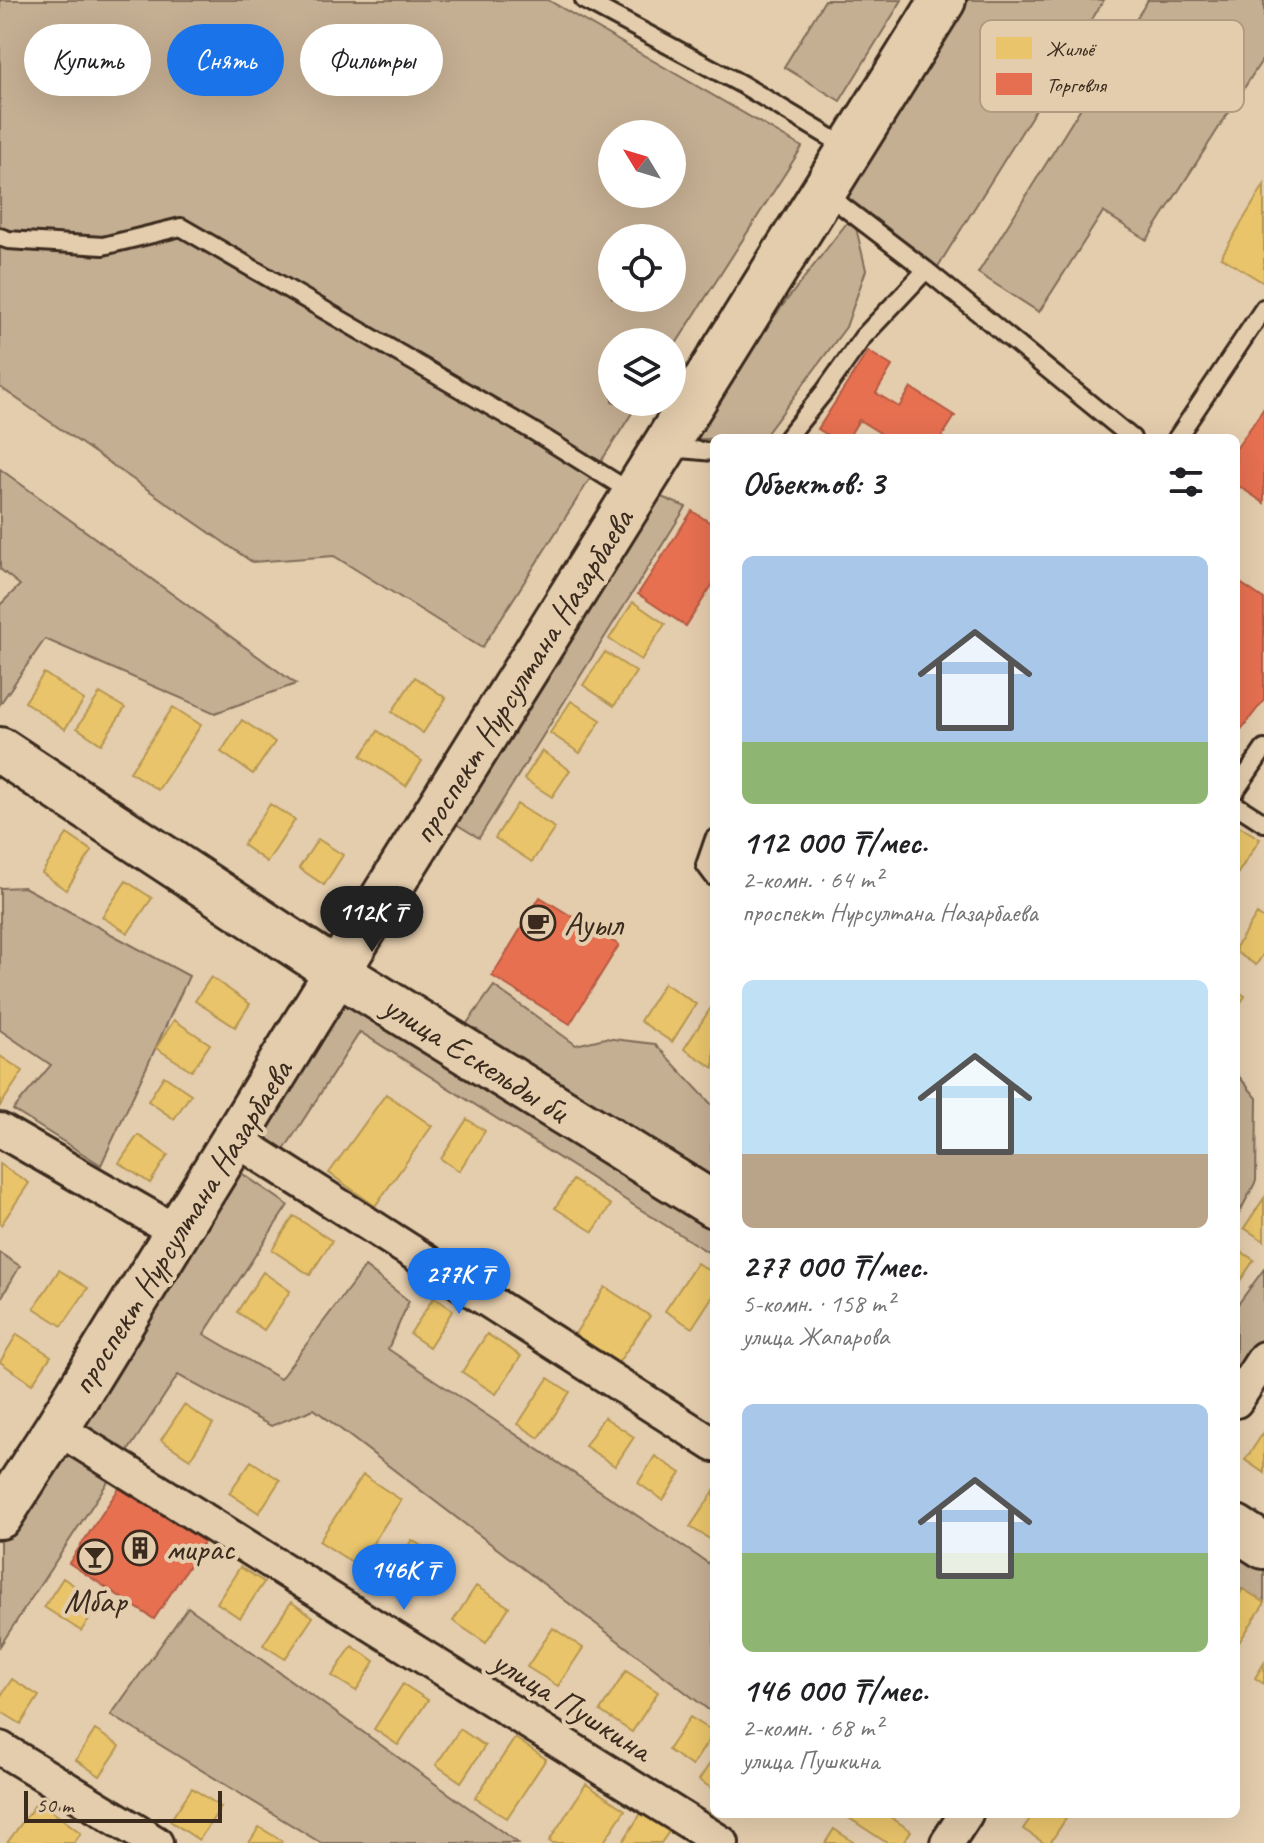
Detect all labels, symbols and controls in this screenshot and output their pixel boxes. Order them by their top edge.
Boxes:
legend [980,20,1244,112]
chip: Купить [24,24,151,96]
chip: Снять [167,24,284,96]
chip: Фильтры [300,24,443,96]
text: Жильё [1046,35,1098,63]
text: Торговля [1046,71,1107,99]
north arrow [598,120,686,208]
map controls [598,120,686,416]
button: locate [598,224,686,312]
button: layers [598,328,686,416]
icon: filters [1164,460,1208,504]
text: Объектов: 3 [742,461,884,504]
street label: проспект Нурсултана Назарбаева [401,499,644,851]
icon: home [903,608,1047,752]
text: 112 000 ₸/мес. [742,820,928,863]
text: 2-комн. · 64 m² [742,863,882,896]
pin: 112K ₸ [307,886,437,954]
text: 112K ₸ [338,895,406,928]
text: проспект Нурсултана Назарбаева [742,896,1038,929]
place label: Ауыл [564,902,624,945]
cafe icon: Ауыл [519,904,557,942]
street label: улица Ескельды би [374,983,579,1133]
icon: home [903,1032,1047,1176]
street label: проспект Нурсултана Назарбаева [60,1050,303,1402]
text: 277 000 ₸/мес. [742,1244,927,1287]
pin: 277K ₸ [394,1248,524,1316]
text: 277K ₸ [425,1257,493,1290]
text: 5-комн. · 158 m² [742,1287,894,1320]
text: улица Жапарова [742,1320,889,1353]
icon: home [903,1456,1047,1600]
place label: мирас [166,1527,236,1570]
building icon: мирас [121,1529,159,1567]
bar icon: Мбар [76,1538,114,1576]
pin: 146K ₸ [339,1544,469,1612]
text: 146K ₸ [370,1553,438,1586]
place label: Мбар [64,1579,128,1622]
street label: улица Пушкина [483,1638,662,1772]
text: 146 000 ₸/мес. [742,1668,928,1711]
text: 2-комн. · 68 m² [742,1711,882,1744]
text: улица Пушкина [742,1744,879,1777]
scale bar [24,1787,222,1823]
text: 50 m [36,1791,73,1819]

